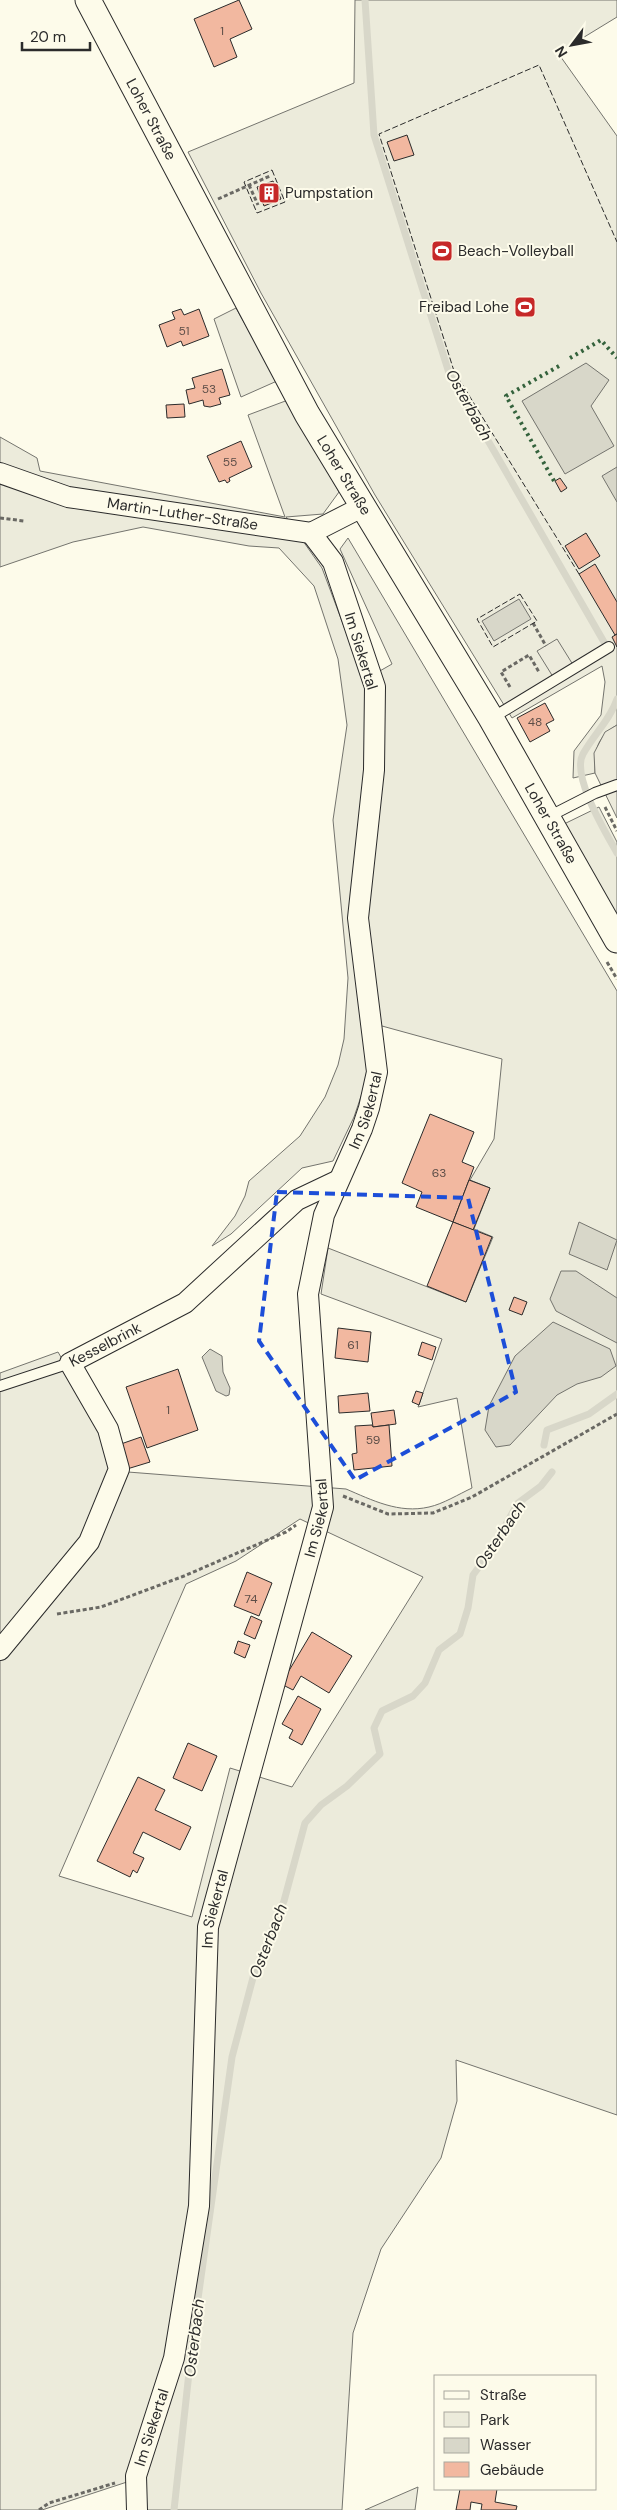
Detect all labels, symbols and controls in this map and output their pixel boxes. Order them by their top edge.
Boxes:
scale bar [22,20,90,52]
north arrow [547,20,597,70]
house number: 1 [220,23,224,39]
text: 20 m [30,27,66,47]
text: N [551,43,571,61]
street label: Loher Straße [121,75,181,164]
building icon: Pumpstation [257,181,281,205]
place label: Pumpstation [285,183,373,203]
sports icon: Beach-Volleyball [430,239,454,263]
place label: Beach-Volleyball [458,241,574,261]
sports icon: Freibad Lohe [513,295,537,319]
place label: Freibad Lohe [419,297,509,317]
house number: 51 [178,323,190,339]
water label: Osterbach [441,366,497,444]
house number: 53 [202,381,216,397]
street label: Loher Straße [312,432,376,519]
house number: 55 [223,454,237,470]
street label: Martin-Luther-Straße [106,493,260,535]
street label: Im Siekertal [340,610,382,692]
house number: 48 [528,714,542,730]
street label: Loher Straße [520,779,582,867]
street label: Im Siekertal [344,1069,387,1152]
house number: 63 [432,1165,446,1181]
street label: Kesselbrink [66,1318,145,1372]
house number: 61 [347,1337,359,1353]
house number: 1 [166,1402,170,1418]
house number: 59 [366,1432,380,1448]
street label: Im Siekertal [300,1478,333,1560]
water label: Osterbach [469,1497,531,1573]
house number: 74 [245,1591,257,1607]
street label: Im Siekertal [197,1867,233,1949]
water label: Osterbach [244,1901,292,1981]
water label: Osterbach [179,2298,209,2378]
legend [434,2375,597,2490]
text: Straße [480,2385,527,2405]
street label: Im Siekertal [130,2386,173,2469]
text: Park [480,2410,510,2430]
text: Wasser [480,2435,532,2455]
text: Gebäude [480,2460,544,2480]

